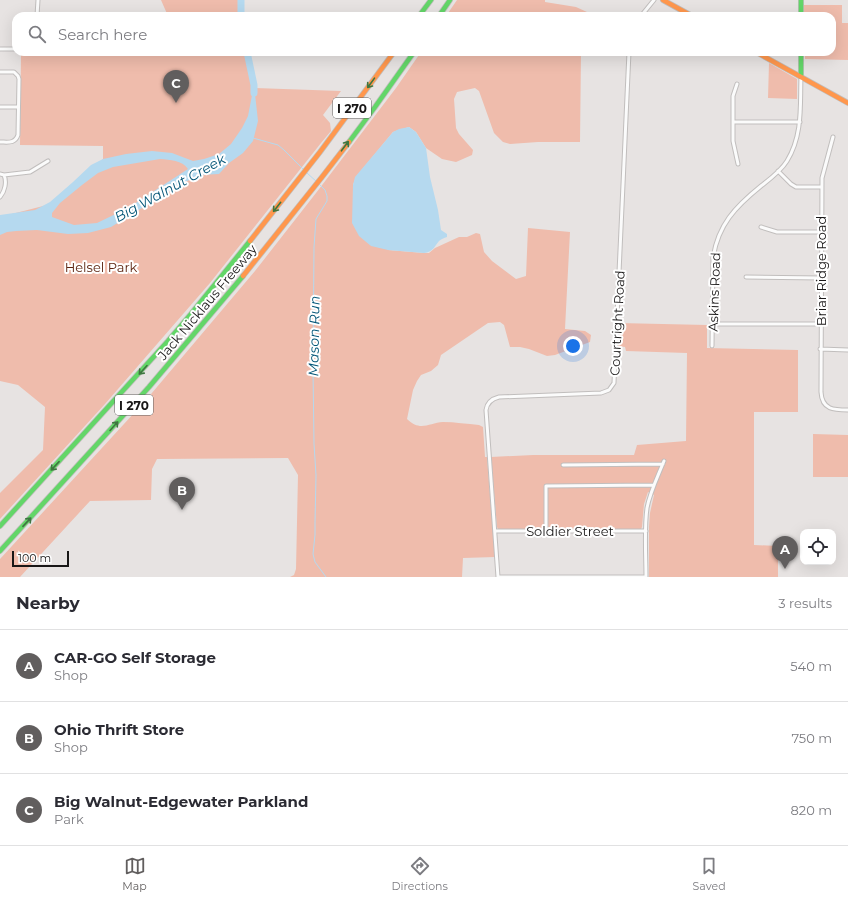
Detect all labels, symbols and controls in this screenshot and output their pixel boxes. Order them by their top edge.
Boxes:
search box [12,12,836,56]
icon: search [26,23,48,45]
text: Search here [58,25,147,44]
pin: C [163,70,189,103]
one-way arrow [367,78,375,89]
road number: I 270 [333,98,371,118]
one-way arrow [341,141,349,152]
water label: Big Walnut Creek [111,150,229,226]
one-way arrow [273,202,281,213]
street label: Briar Ridge Road [813,216,829,326]
street label: Jack Nicklaus Freeway [153,240,261,364]
street label: Askins Road [705,252,723,332]
park label: Helsel Park [65,259,138,275]
street label: Courtright Road [606,270,628,376]
water label: Mason Run [304,296,324,376]
your location [563,336,583,356]
one-way arrow [138,365,147,375]
road number: I 270 [115,395,153,415]
one-way arrow [109,421,119,431]
one-way arrow [50,461,60,471]
pin: B [169,477,195,510]
one-way arrow [22,517,31,528]
street label: Soldier Street [526,523,614,539]
map controls [800,529,836,565]
button: locate [800,529,836,565]
pin: A [772,536,798,569]
scale bar [12,549,69,568]
text: 100 m [18,551,51,565]
text: Nearby [16,593,80,613]
text: 3 results [778,595,832,611]
text: CAR-GO Self Storage [54,648,216,667]
text: A [24,658,34,674]
text: 540 m [790,658,832,674]
text: Shop [54,667,88,683]
text: Ohio Thrift Store [54,720,184,739]
text: B [24,730,34,746]
text: 750 m [791,730,832,746]
text: Shop [54,739,88,755]
text: Big Walnut-Edgewater Parkland [54,792,308,811]
text: C [24,802,34,818]
text: 820 m [791,802,832,818]
text: Park [54,811,84,827]
tab: Map [122,855,147,893]
tab: Directions [392,855,448,893]
tab: Saved [693,855,726,893]

